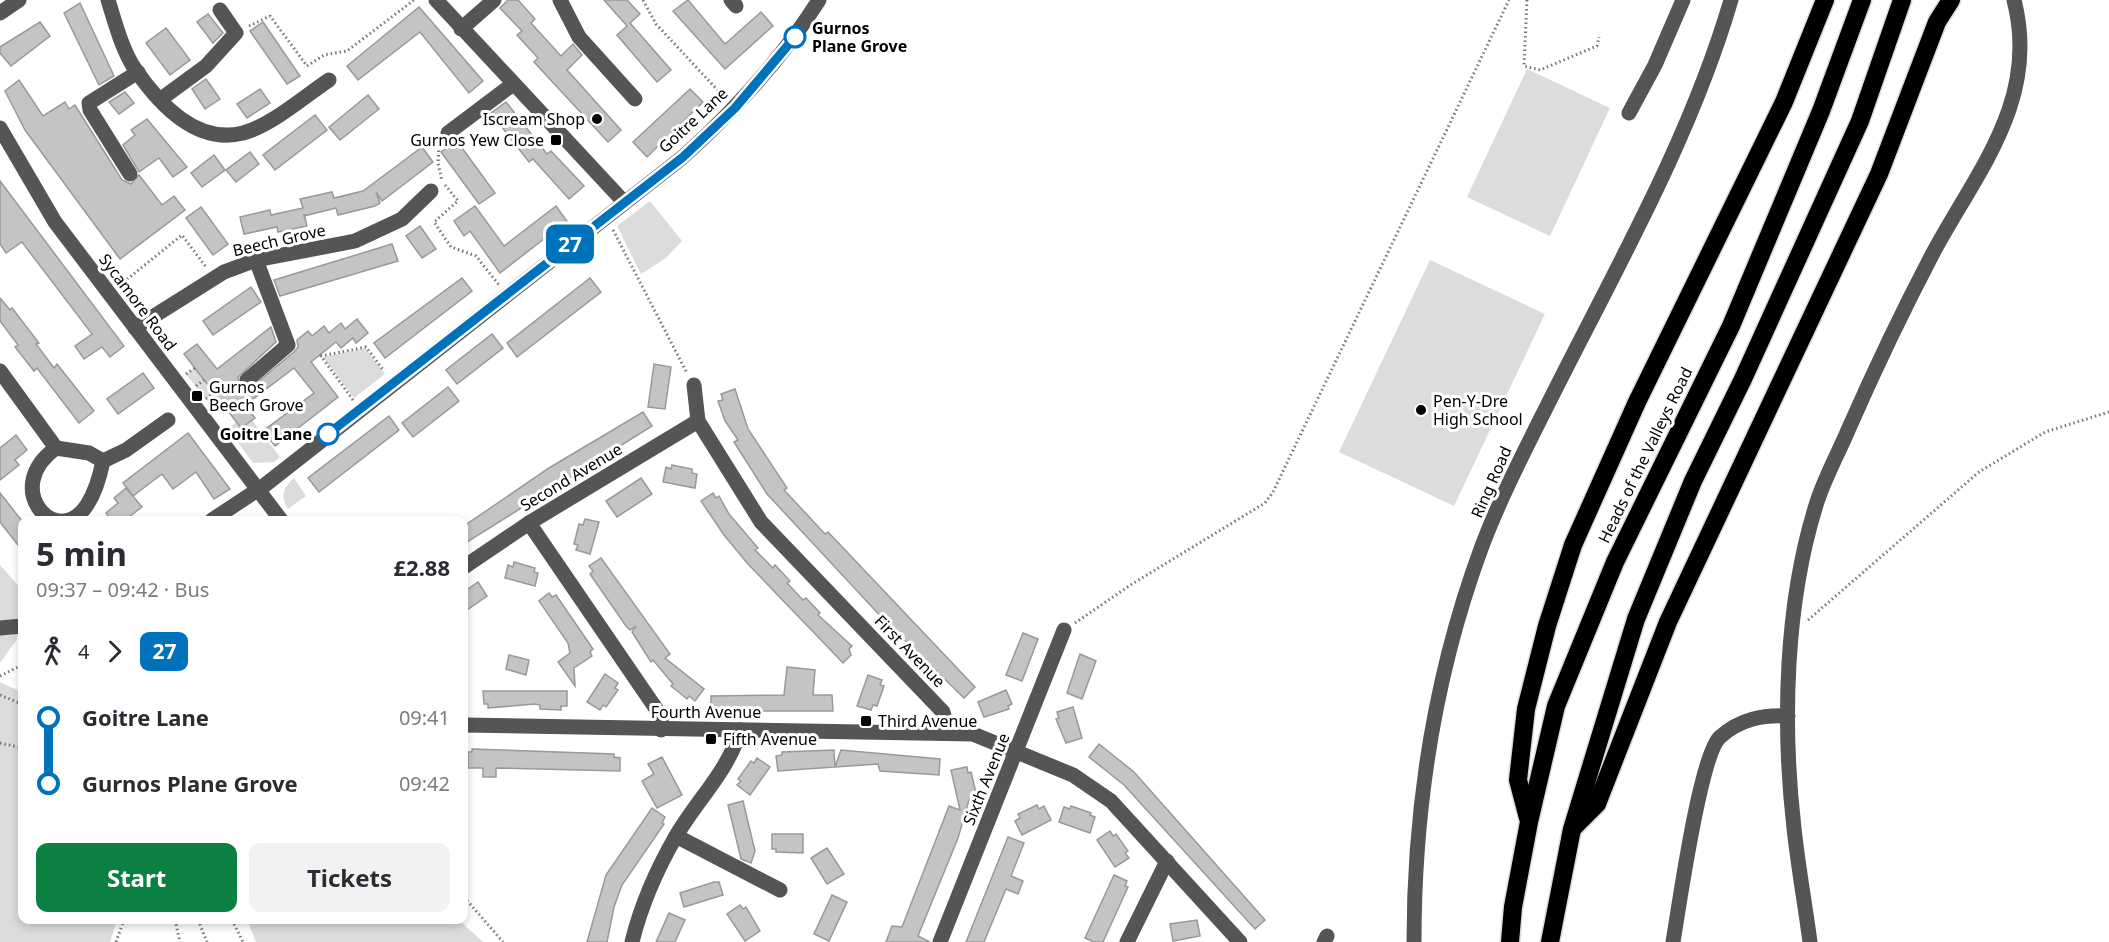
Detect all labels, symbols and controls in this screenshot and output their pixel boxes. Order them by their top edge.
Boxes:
place label: Gurnos Plane Grove [812,17,907,57]
marker: Gurnos Plane Grove [784,26,806,48]
street label: Goitre Lane [654,82,732,158]
place label: Iscream Shop [483,108,585,130]
marker: Iscream Shop [590,112,604,126]
place label: Gurnos Yew Close [410,129,544,151]
marker: Gurnos Yew Close [549,133,563,147]
street label: Beech Grove [230,219,328,261]
line badge: 27 [543,224,597,264]
text: 27 [558,230,582,258]
street label: Sycamore Road [94,249,182,355]
street label: Heads of the Valleys Road [1593,363,1697,547]
place label: Gurnos Beech Grove [209,376,304,416]
marker: Gurnos Beech Grove [190,389,204,403]
place label: Pen-Y-Dre High School [1433,390,1523,430]
marker: Pen-Y-Dre High School [1414,403,1428,417]
place label: Goitre Lane [220,423,312,445]
marker: Goitre Lane [317,423,339,445]
street label: Second Avenue [516,438,626,516]
street label: Ring Road [1465,443,1517,521]
text: 5 min [36,531,127,576]
text: £2.88 [393,552,450,582]
text: 09:37 – 09:42 · Bus [36,576,209,603]
street label: First Avenue [870,610,950,692]
icon: walk [36,635,69,668]
icon: forward [98,635,131,668]
text: 27 [152,637,176,665]
text: 4 [78,638,89,665]
street label: Fourth Avenue [651,701,761,723]
text: Goitre Lane [82,702,209,732]
text: 09:41 [399,704,450,731]
place label: Third Avenue [878,710,977,732]
marker: Third Avenue [859,714,873,728]
place label: Fifth Avenue [723,728,817,750]
street label: Sixth Avenue [958,730,1014,828]
marker: Fifth Avenue [704,732,718,746]
text: Gurnos Plane Grove [82,768,298,798]
text: 09:42 [399,770,450,797]
button: Start [36,843,237,912]
button: Tickets [249,843,450,912]

